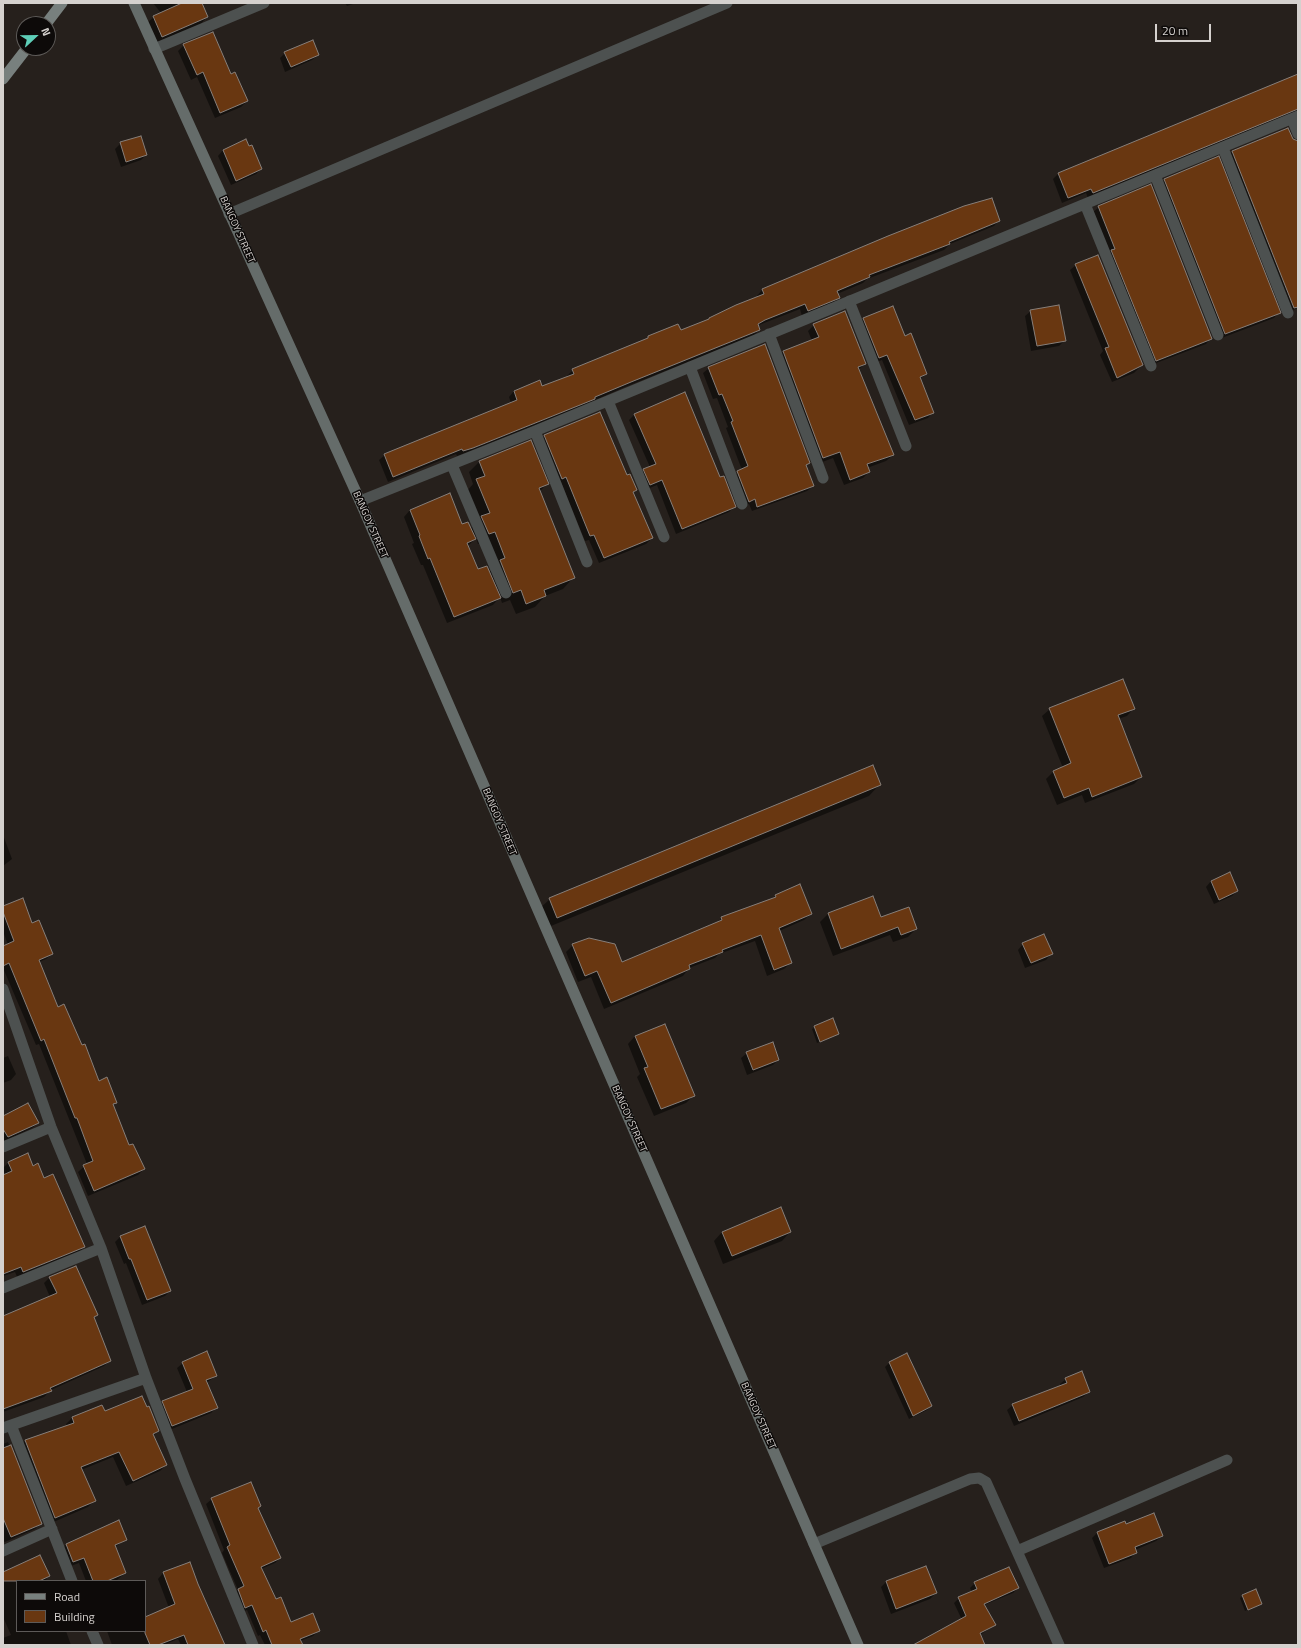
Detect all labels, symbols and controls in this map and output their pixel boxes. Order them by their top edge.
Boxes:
north arrow [16,16,56,56]
scale bar [1157,16,1213,42]
text: 20 m [1162,21,1188,40]
text: N [37,25,55,38]
street label: BANGOY STREET [217,195,257,265]
street label: BANGOY STREET [350,490,390,560]
street label: BANGOY STREET [479,787,519,857]
street label: BANGOY STREET [609,1084,649,1154]
street label: BANGOY STREET [738,1381,778,1451]
legend [16,1580,146,1632]
text: Road [54,1587,80,1606]
text: Building [54,1607,95,1626]

